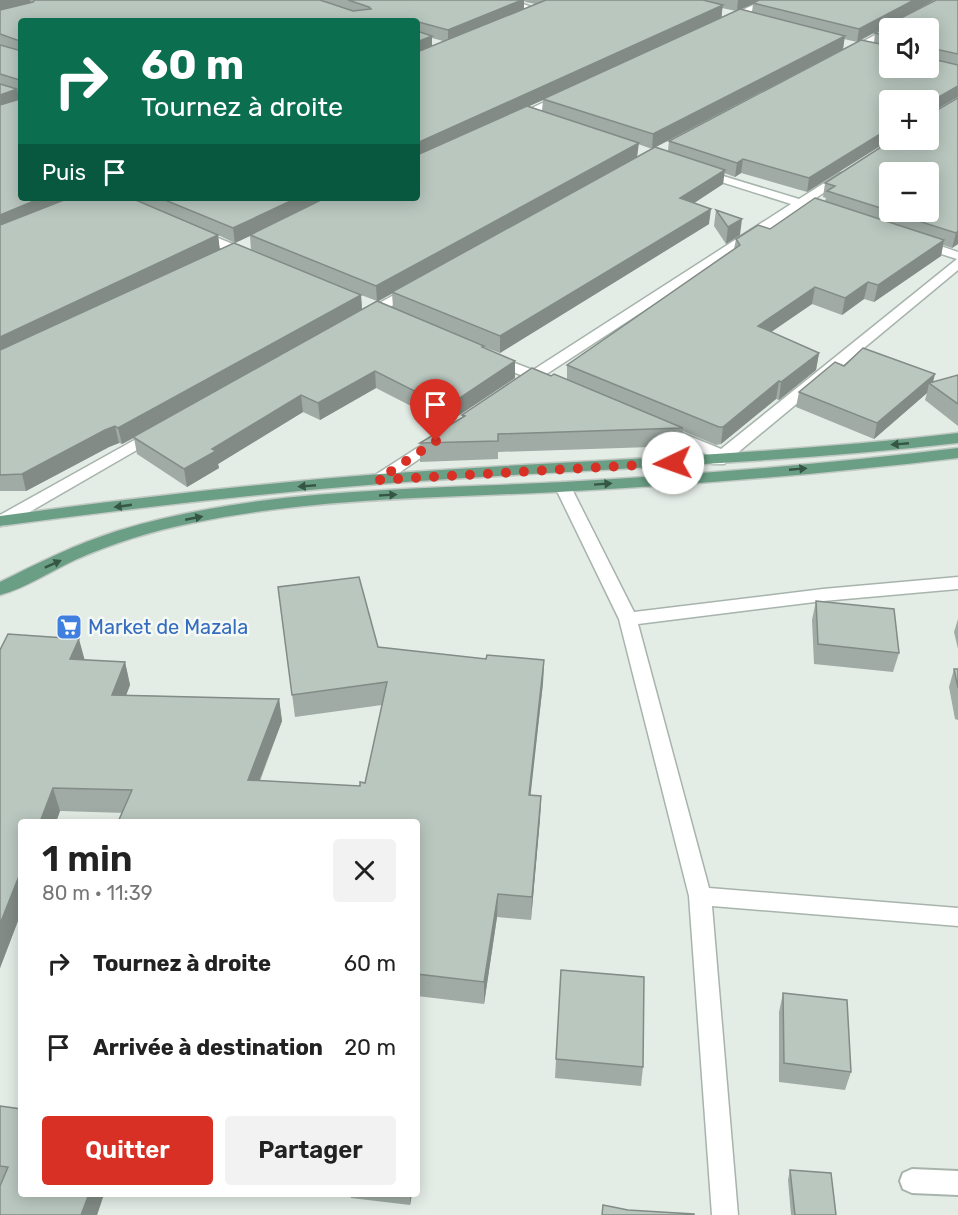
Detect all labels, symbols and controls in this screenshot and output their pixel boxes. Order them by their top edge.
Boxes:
map controls [879,18,939,222]
button: sound [879,18,939,78]
text: 60 m [141,40,244,90]
icon: right [42,42,120,120]
button: + [879,90,939,150]
text: Tournez à droite [141,91,343,123]
icon: arrive [98,156,131,189]
text: Puis [42,159,86,186]
button: − [879,162,939,222]
pin [410,379,461,441]
icon: arrive [419,388,452,421]
position arrow [641,431,705,495]
one-way arrow [890,439,909,449]
one-way arrow [788,464,807,474]
one-way arrow [594,479,613,489]
one-way arrow [298,481,317,491]
one-way arrow [378,491,397,500]
one-way arrow [114,501,133,510]
one-way arrow [185,513,204,522]
one-way arrow [44,559,62,568]
supermarket icon: Market de Mazala [54,612,84,642]
place label: Market de Mazala [88,615,248,639]
text: 1 min [42,837,133,880]
button: close [333,839,396,902]
text: 80 m · 11:39 [42,881,153,905]
icon: right [42,947,75,980]
text: Tournez à droite [93,950,271,977]
text: 60 m [344,950,396,977]
icon: arrive [42,1031,75,1064]
text: Arrivée à destination [93,1034,323,1061]
text: 20 m [344,1034,396,1061]
button: Quitter [42,1116,213,1185]
button: Partager [225,1116,396,1185]

